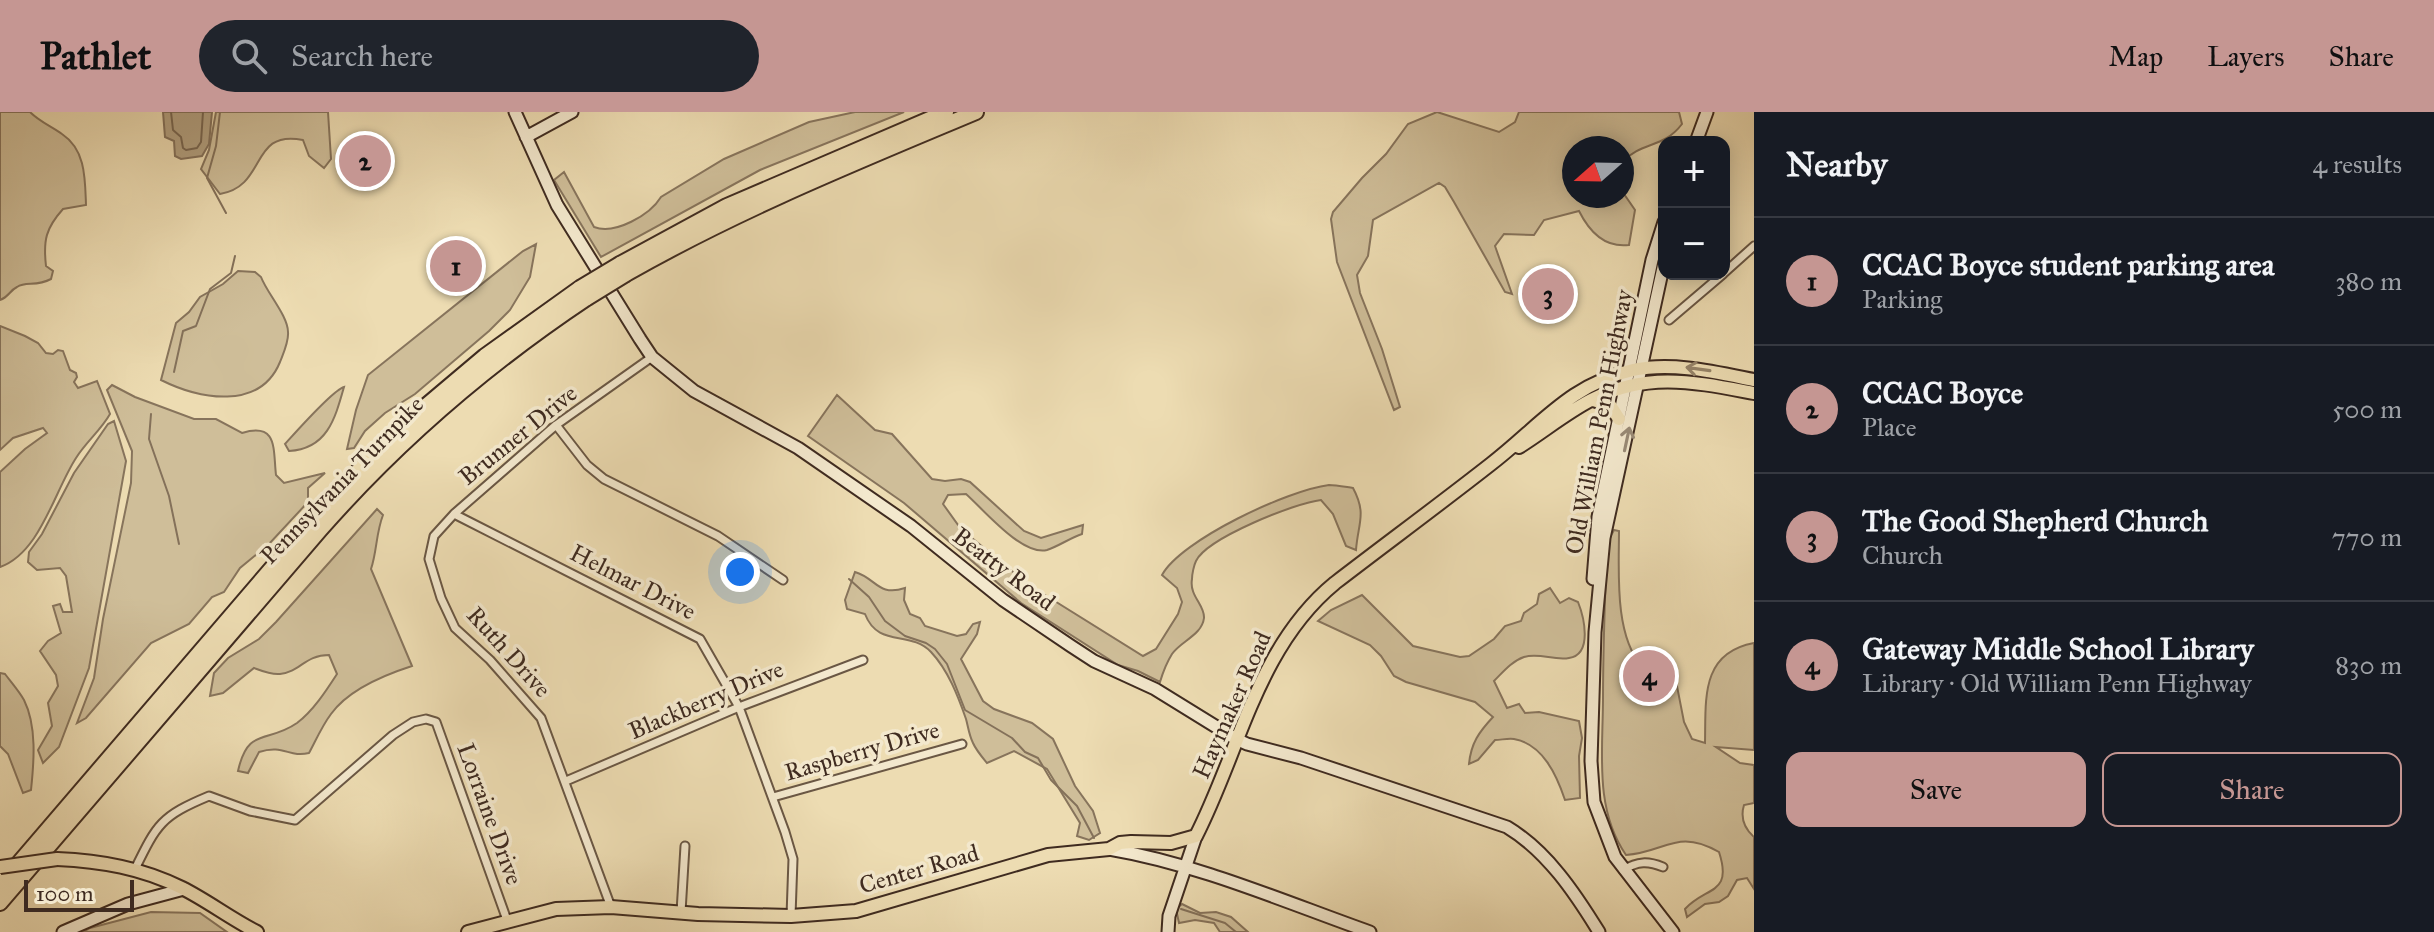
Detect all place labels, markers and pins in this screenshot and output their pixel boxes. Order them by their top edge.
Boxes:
pin: 2 [339,131,391,191]
pin: 1 [430,236,482,296]
pin: 3 [1522,264,1574,324]
pin: 4 [1623,646,1675,706]

